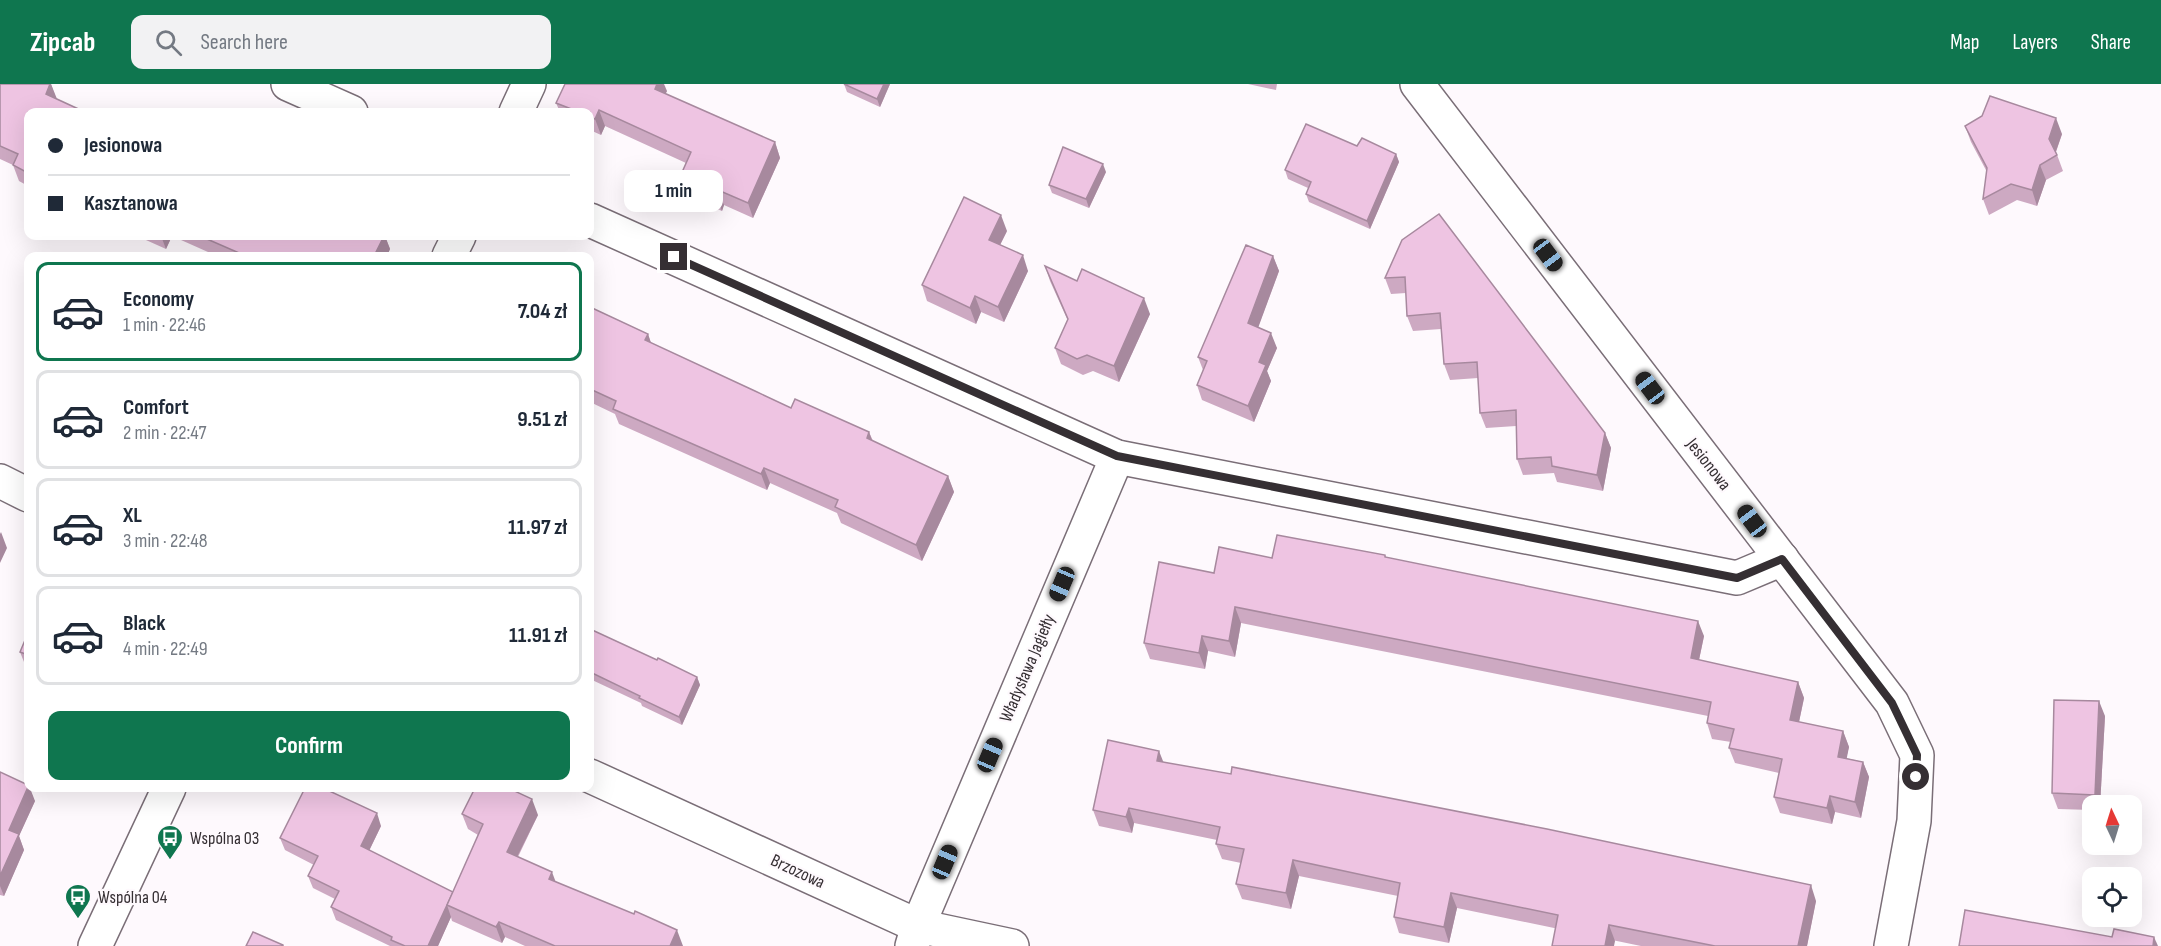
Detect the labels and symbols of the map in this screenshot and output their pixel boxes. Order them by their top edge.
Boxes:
callout: 1 min [624,170,724,212]
car [1530,235,1566,275]
route end [660,243,687,270]
car [1632,368,1668,408]
street label: Jesionowa [1681,433,1735,495]
car [1734,501,1770,541]
car [1047,564,1077,604]
street label: Władysława Jagiełły [995,611,1060,725]
car [975,735,1005,775]
route start [1902,763,1929,790]
north arrow [2082,795,2142,855]
bus stop icon: Wspólna 03 [155,823,185,861]
place label: Wspólna 03 [190,828,259,849]
car [930,842,960,882]
street label: Brzozowa [767,850,828,893]
bus stop icon: Wspólna 04 [63,882,93,920]
place label: Wspólna 04 [98,887,168,908]

